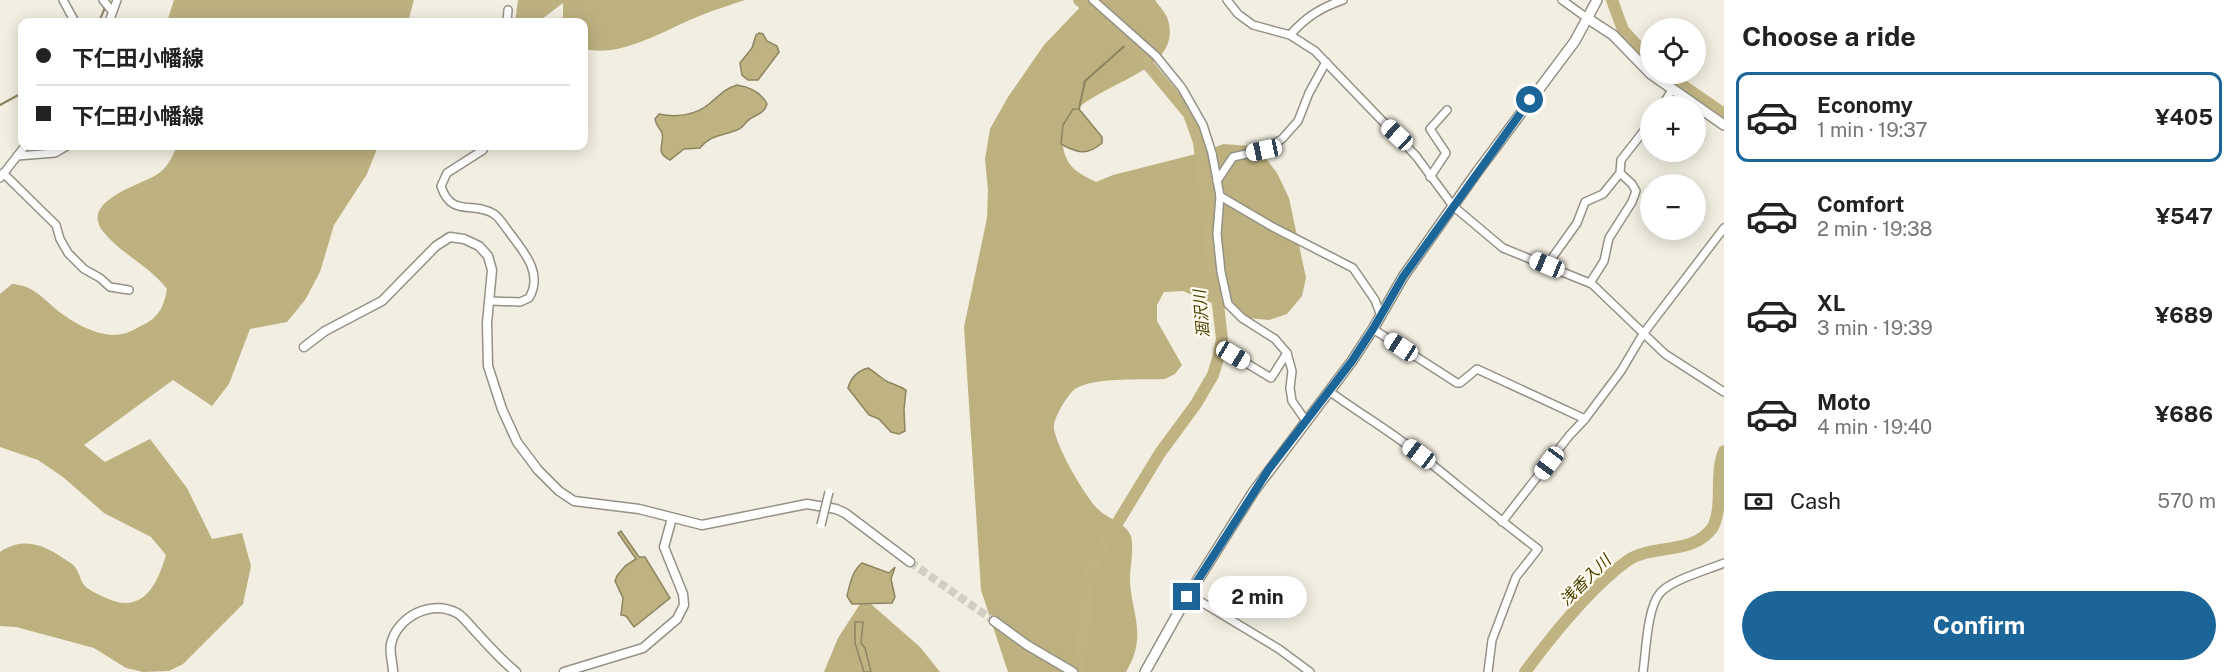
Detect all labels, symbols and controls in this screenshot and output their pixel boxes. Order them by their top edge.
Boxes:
map controls [1640,18,1706,240]
button: locate [1640,18,1706,84]
text: Choose a ride [1742,20,1916,52]
text: 下仁田小幡線 [72,45,204,71]
route start [1516,86,1543,113]
icon: car [1745,90,1799,144]
text: Economy [1817,92,1913,118]
button: + [1640,96,1706,162]
text: 下仁田小幡線 [72,103,204,129]
text: ¥405 [2155,104,2213,130]
car [1378,116,1416,154]
text: 1 min · 19:37 [1817,118,1927,142]
car [1245,137,1283,163]
button: − [1640,174,1706,240]
icon: car [1745,189,1799,243]
text: Comfort [1817,191,1904,217]
text: ¥547 [2155,203,2213,229]
text: 2 min · 19:38 [1817,217,1932,241]
car [1527,250,1567,280]
water label: 涸沢川 [1190,287,1213,339]
icon: car [1745,288,1799,342]
text: XL [1817,290,1845,316]
text: ¥689 [2155,302,2213,328]
text: 3 min · 19:39 [1817,316,1933,340]
car [1381,330,1421,364]
car [1213,338,1253,372]
icon: car [1745,387,1799,441]
text: Moto [1817,389,1871,415]
text: ¥686 [2155,401,2213,427]
text: 4 min · 19:40 [1817,415,1932,439]
car [1399,436,1439,472]
car [1531,443,1567,483]
icon: cash [1742,485,1775,518]
text: Cash [1790,488,1841,514]
text: 570 m [2157,489,2216,513]
water label: 浅香入川 [1556,550,1616,610]
callout: 2 min [1208,576,1307,618]
route end [1173,583,1200,610]
text: 2 min [1231,585,1284,609]
button: Confirm [1742,591,2216,660]

